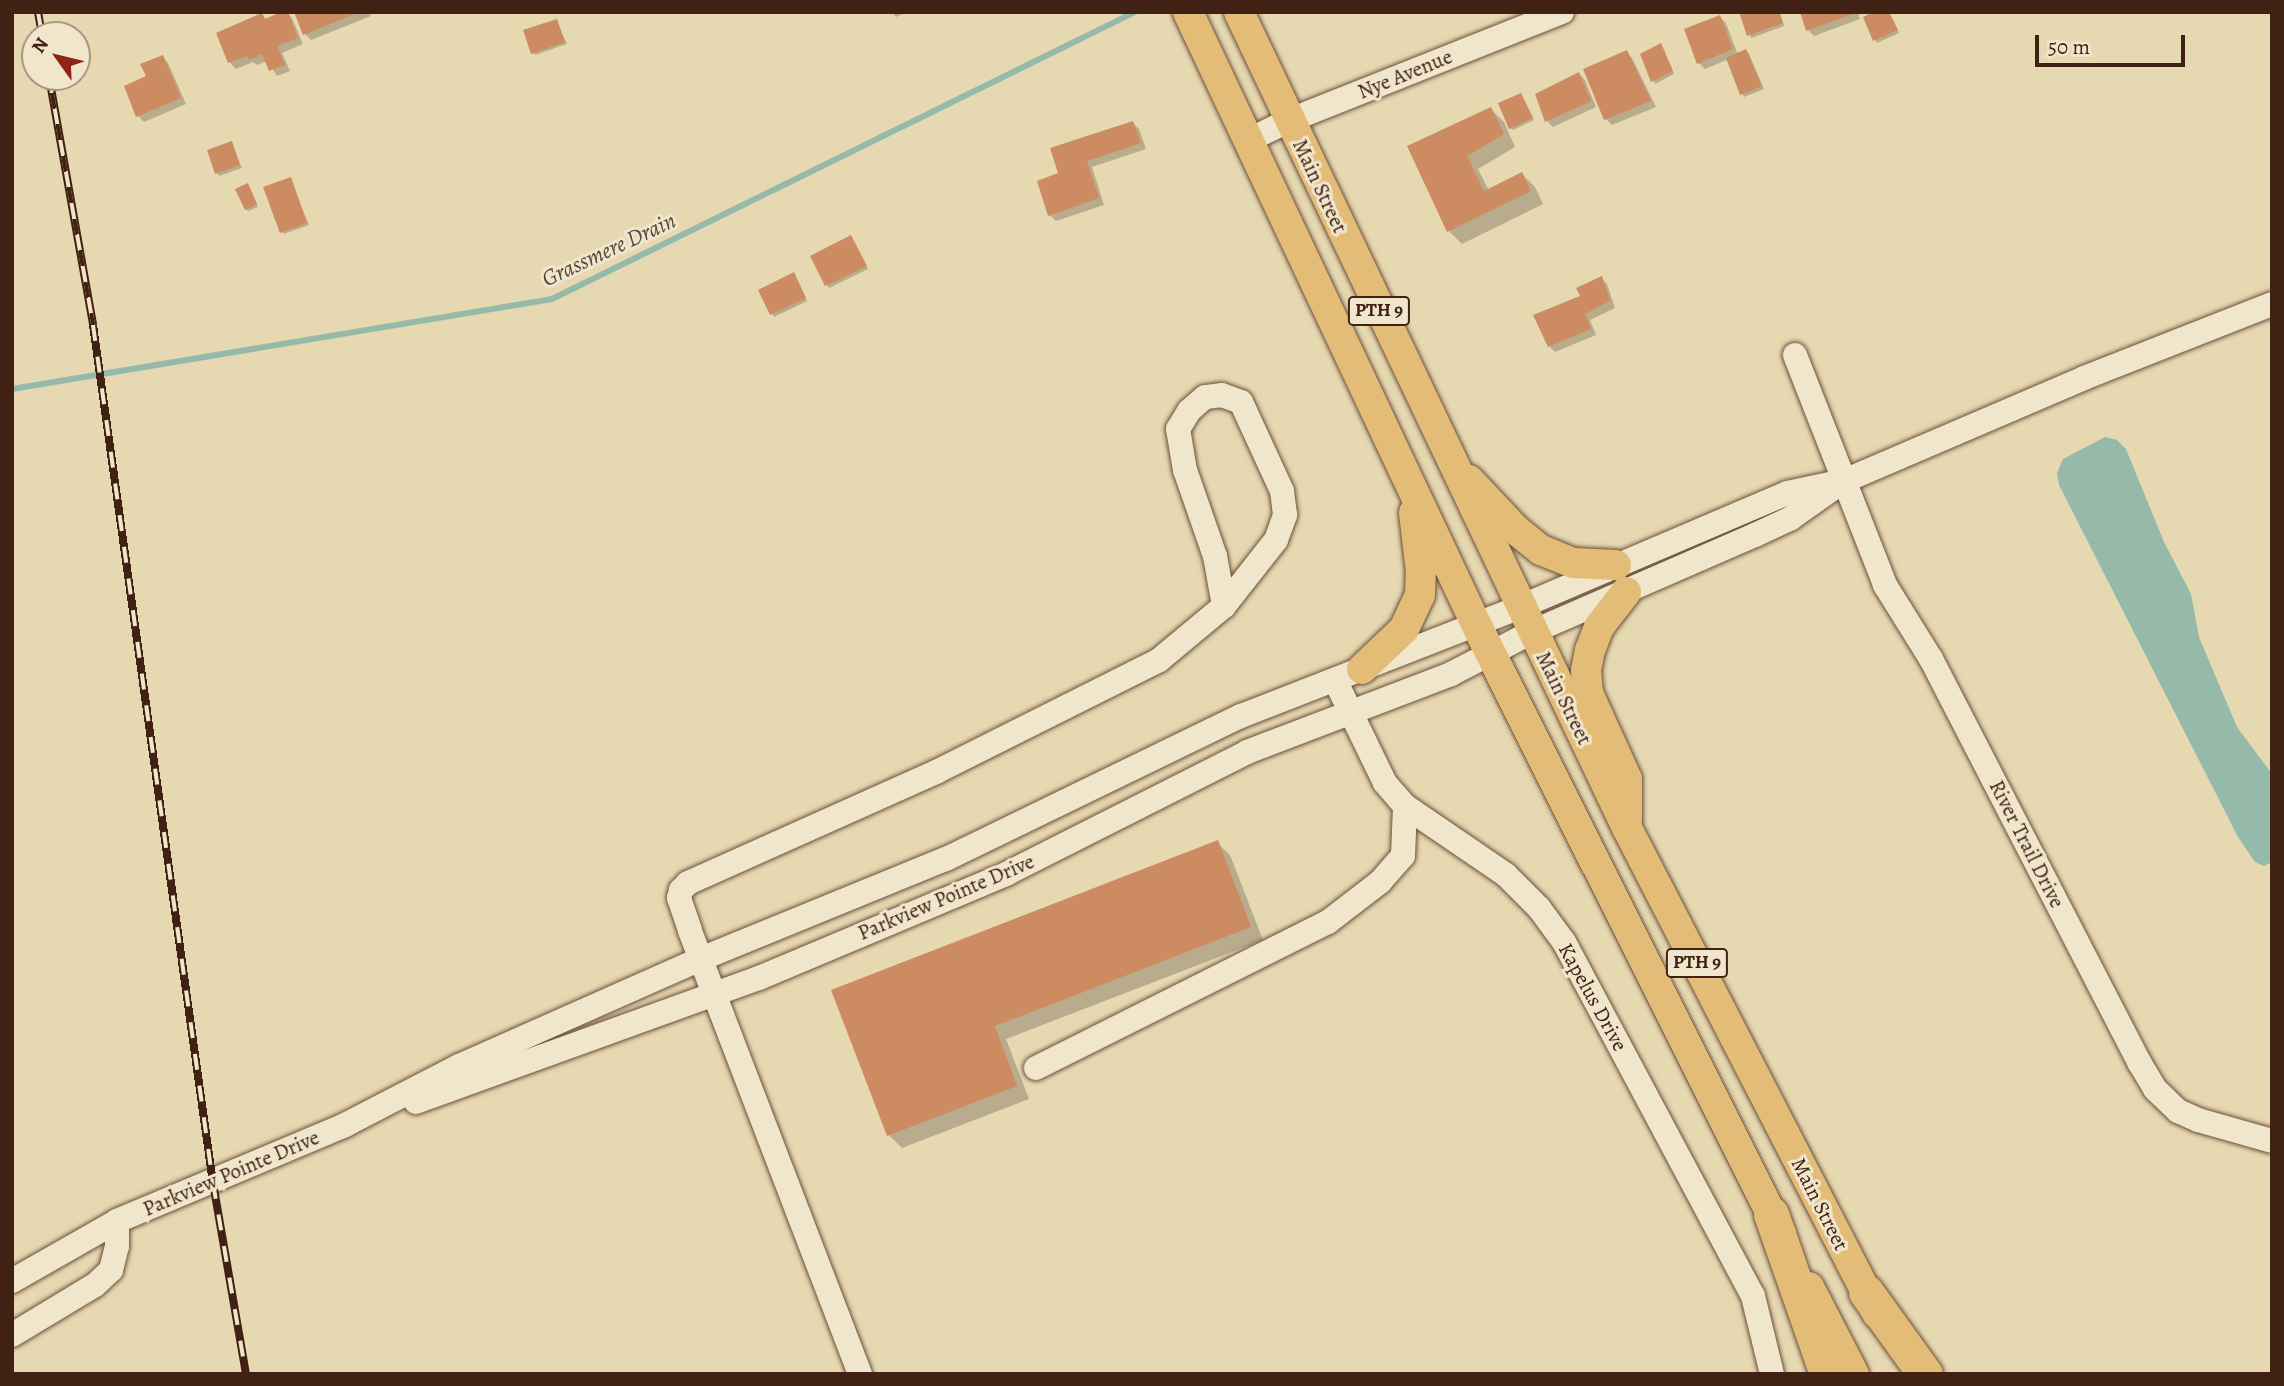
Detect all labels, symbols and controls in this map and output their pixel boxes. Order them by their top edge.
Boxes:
north arrow [21,21,91,91]
scale bar [2039,21,2190,65]
text: N [26,32,55,58]
text: 50 m [2048,33,2090,61]
street label: Nye Avenue [1354,44,1456,104]
street label: Main Street [1287,135,1353,237]
water label: Grassmere Drain [538,207,680,293]
road number: PTH 9 [1348,296,1410,326]
street label: Main Street [1531,647,1597,749]
street label: River Trail Drive [1984,776,2070,912]
street label: Parkview Pointe Drive [854,848,1038,946]
street label: Kapelus Drive [1553,939,1633,1055]
road number: PTH 9 [1666,948,1728,979]
street label: Parkview Pointe Drive [139,1124,323,1222]
street label: Main Street [1786,1153,1854,1255]

